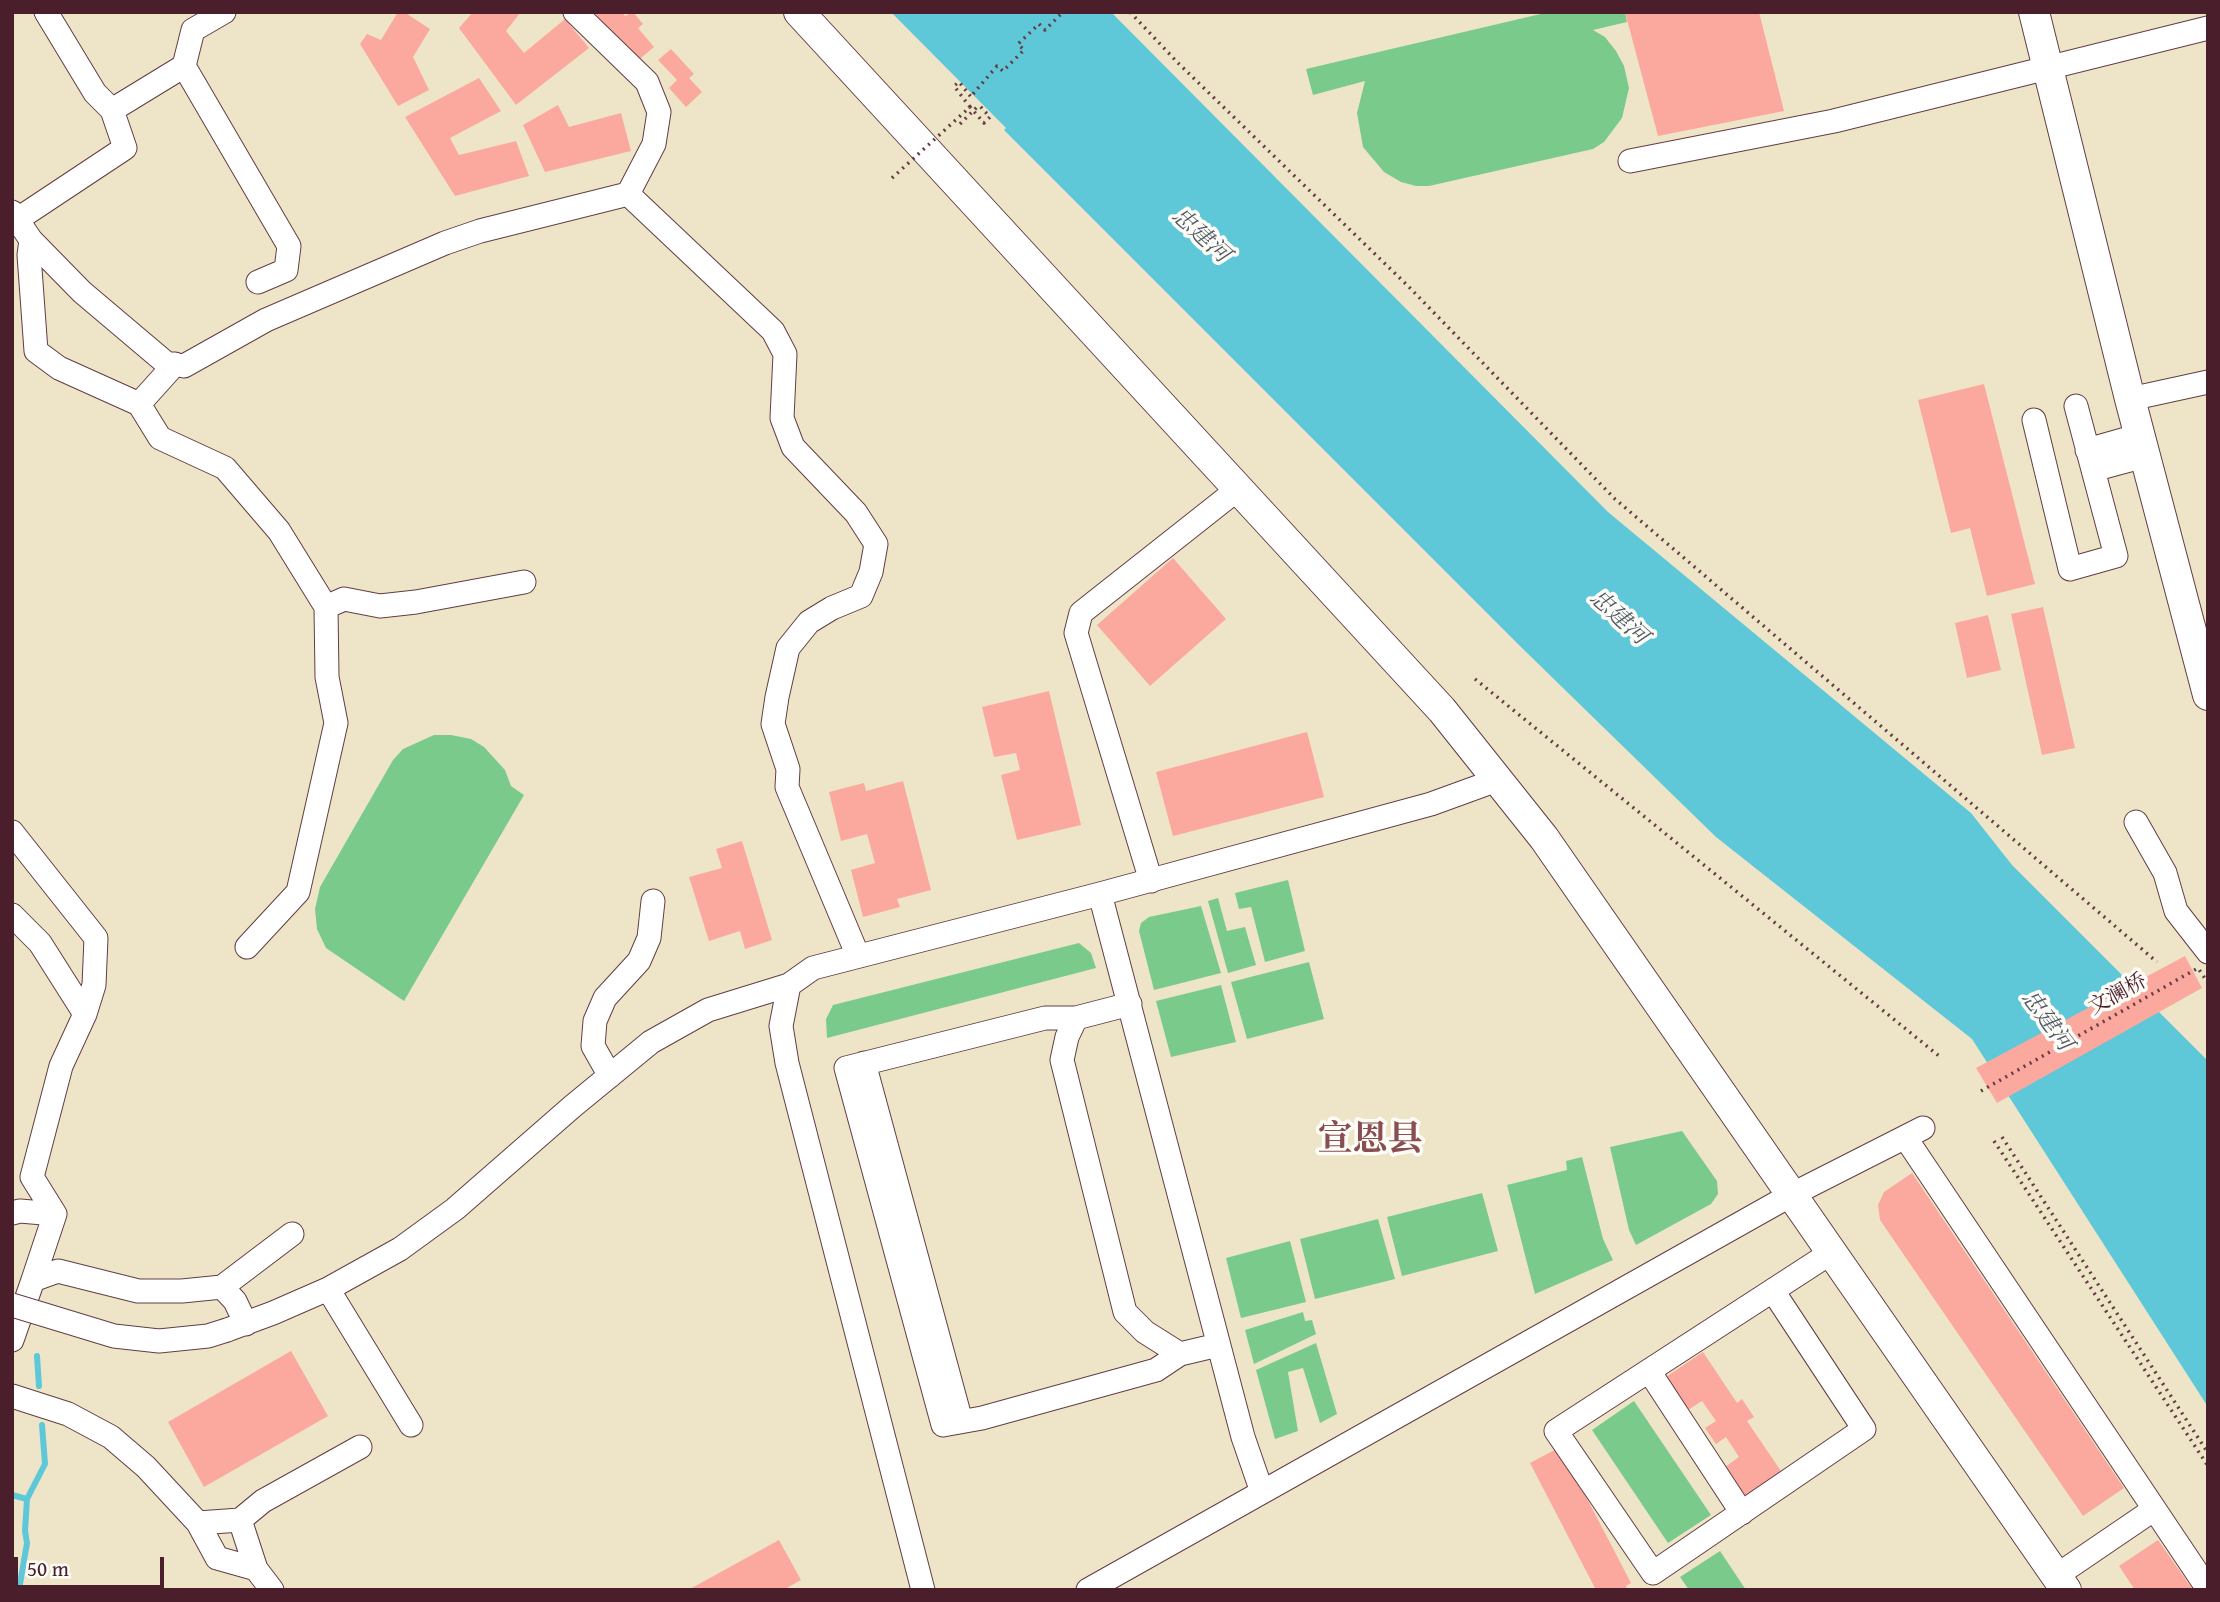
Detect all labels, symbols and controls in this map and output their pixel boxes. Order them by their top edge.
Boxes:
water label: 忠建河 [1165,203,1235,269]
water label: 忠建河 [1583,585,1653,651]
street label: 文澜桥 [2084,969,2152,1021]
water label: 忠建河 [2014,985,2078,1057]
district label: 宣恩县 [1318,1120,1422,1162]
scale bar [18,1542,168,1586]
text: 50 m [27,1553,69,1584]

